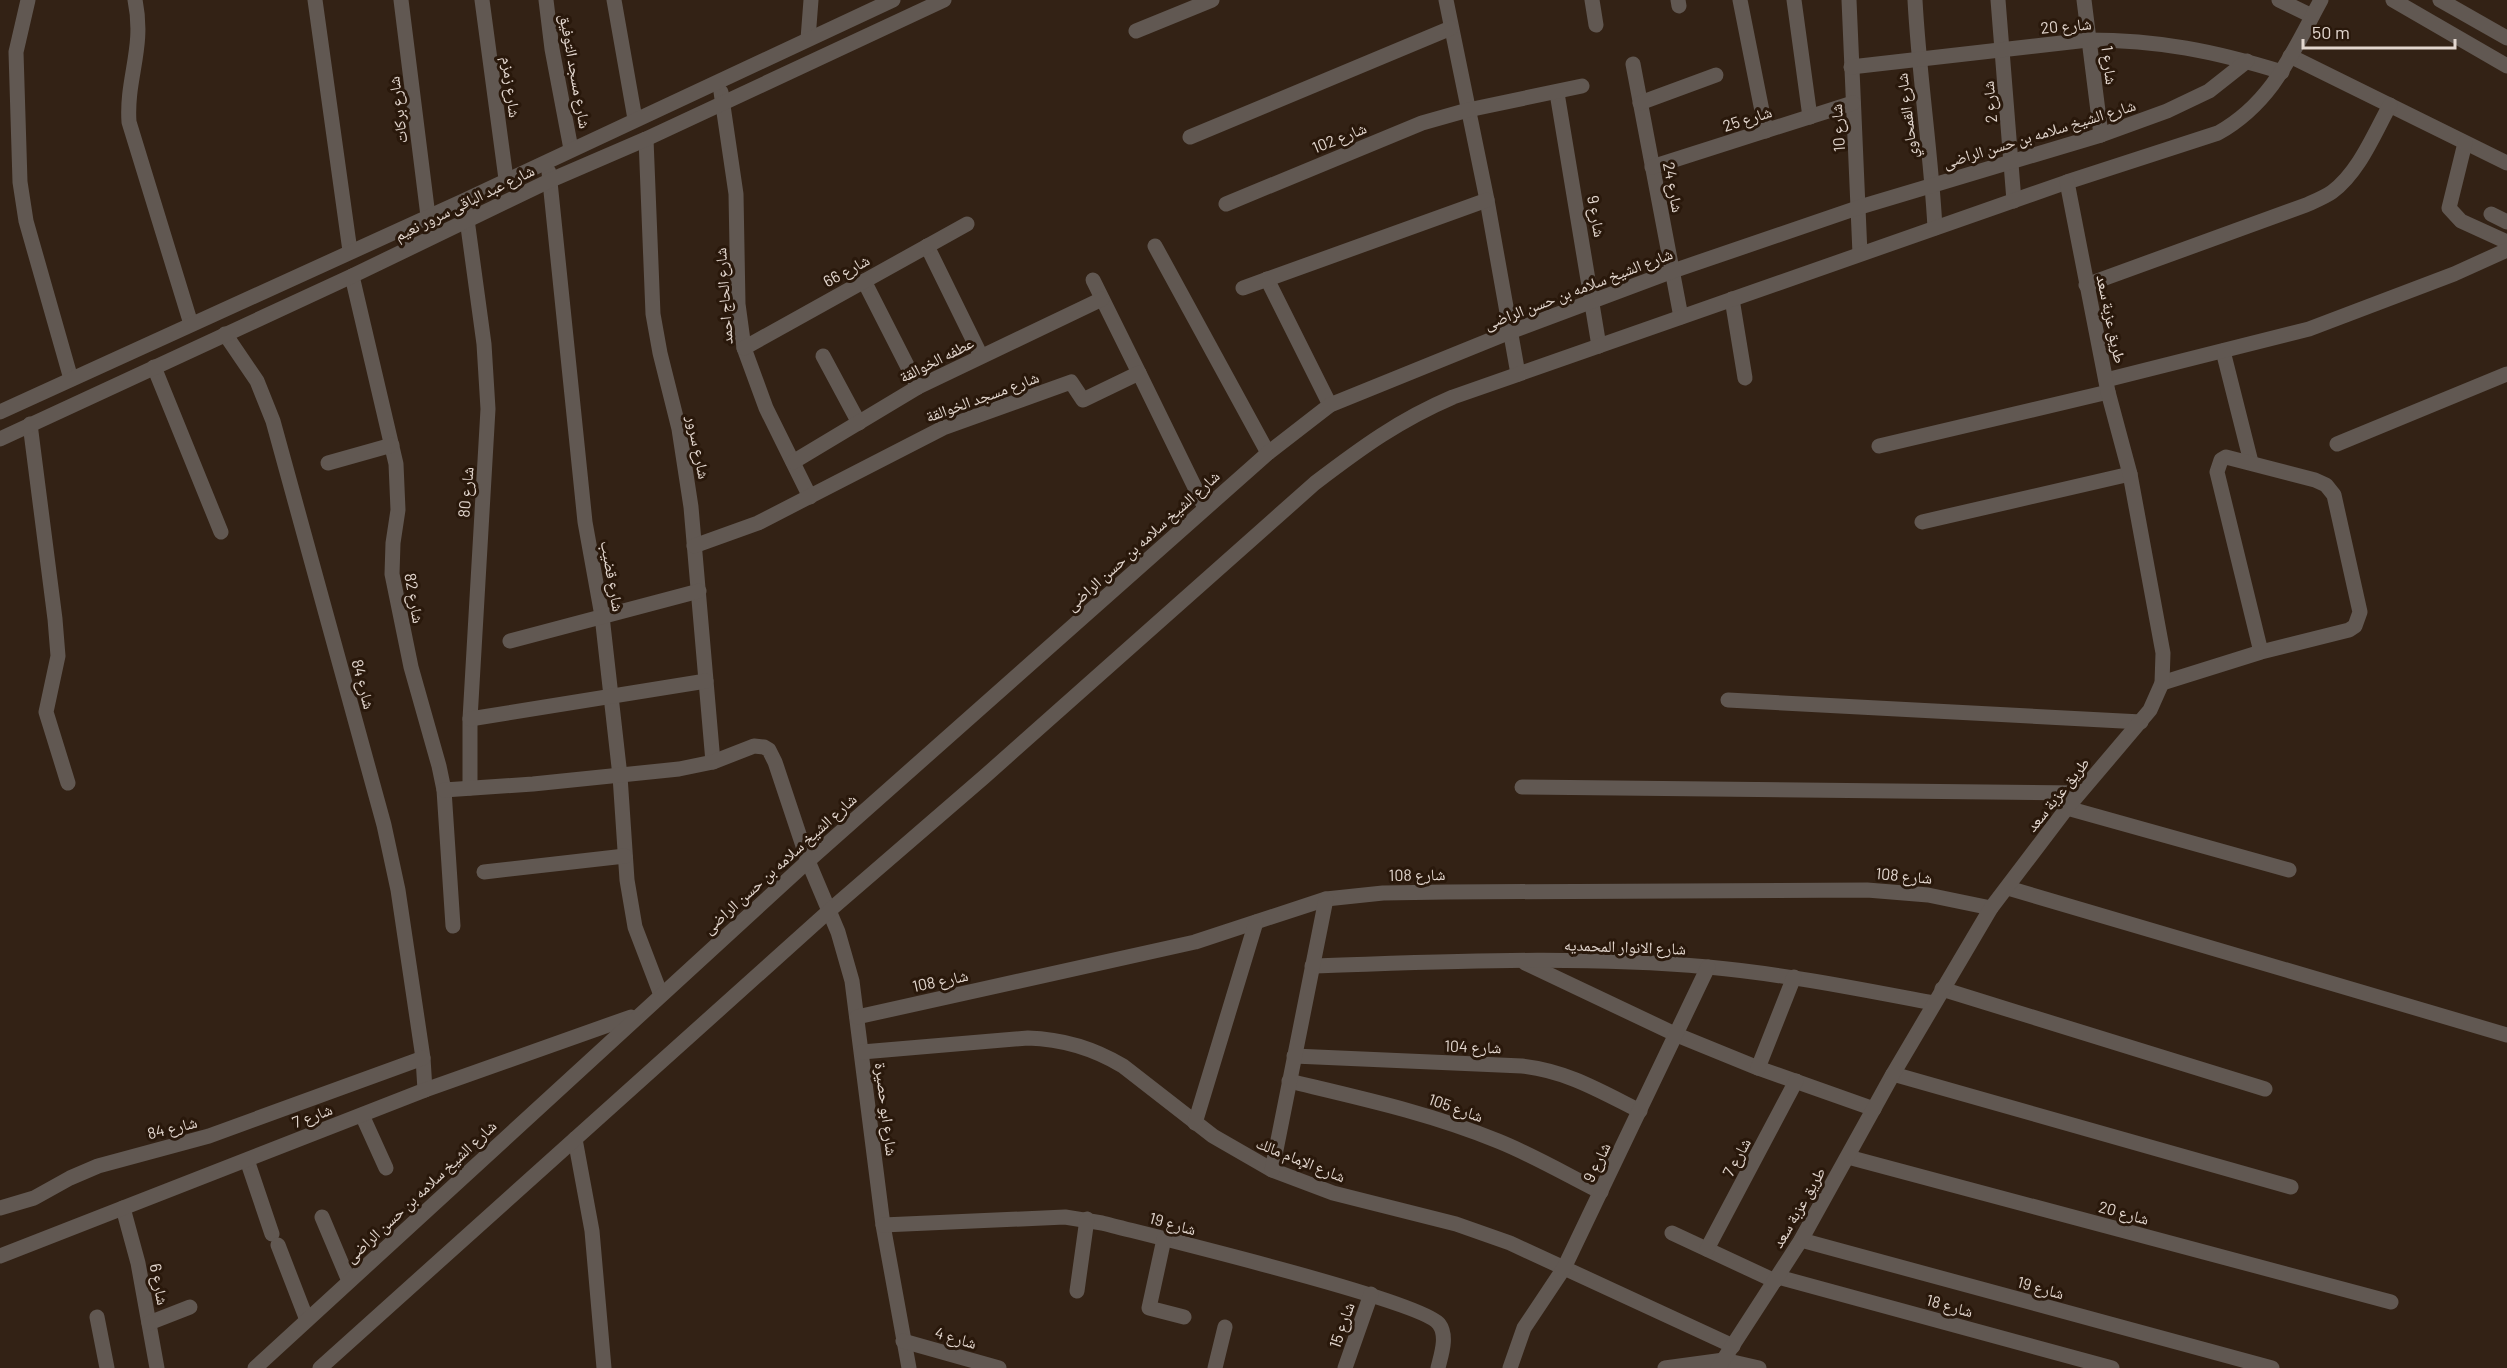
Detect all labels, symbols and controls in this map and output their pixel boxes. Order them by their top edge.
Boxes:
street label: شارع مسجد التوفيق [555,12,595,130]
scale bar [2303,12,2454,50]
street label: شارع 20 [2040,13,2093,39]
text: 50 m [2312,21,2350,43]
street label: شارع 1 [2096,44,2122,86]
street label: شارع زمزم [497,55,525,119]
street label: شارع القمحاوي [1891,72,1925,160]
street label: شارع بركات [383,75,413,145]
street label: شارع 2 [1978,80,2002,124]
street label: شارع الشيخ سلامه بن حسن الراضى [1940,95,2138,173]
street label: شارع 25 [1720,101,1775,137]
street label: شارع 10 [1826,103,1850,153]
street label: شارع 102 [1309,118,1370,158]
street label: شارع عبد الباقى سرور نعيم [391,160,538,246]
street label: شارع 24 [1658,160,1688,214]
street label: شارع 9 [1582,194,1610,239]
street label: شارع الشيخ سلامه بن حسن الراضى [1481,243,1676,335]
street label: شارع الحاج احمد [710,247,738,345]
street label: شارع 66 [819,250,873,292]
street label: طريق عزبة سعد [2091,273,2131,365]
street label: عطفه الخوالقة [896,332,977,387]
street label: شارع مسجد الخوالقة [923,367,1042,427]
street label: شارع سرور [681,413,714,481]
street label: شارع 80 [453,466,479,518]
street label: شارع الشيخ سلامه بن حسن الراضى [1061,466,1224,616]
street label: شارع قضيب [595,539,629,613]
street label: شارع 82 [399,571,429,625]
street label: شارع 84 [346,657,380,712]
street label: طريق عزبة سعد [2021,753,2094,836]
street label: شارع الشيخ سلامه بن حسن الراضى [698,789,861,939]
street label: شارع 108 [1875,863,1933,889]
street label: شارع 108 [1389,864,1446,886]
street label: شارع الانوار المحمديه [1564,934,1686,960]
street label: شارع 108 [910,965,970,997]
street label: شارع 104 [1444,1036,1502,1058]
street label: شارع ابو حصيرة [870,1061,902,1157]
street label: شارع 105 [1426,1089,1486,1127]
street label: شارع 7 [289,1099,335,1133]
street label: شارع 84 [145,1112,199,1144]
street label: شارع الشيخ سلامه بن حسن الراضى [340,1116,501,1268]
street label: شارع الإمام مالك [1253,1132,1348,1187]
street label: شارع 7 [1718,1134,1756,1181]
street label: شارع 9 [1578,1139,1616,1186]
street label: طريق عزبة سعد [1767,1163,1830,1252]
street label: شارع 20 [2096,1196,2151,1230]
street label: شارع 19 [1147,1208,1198,1240]
street label: شارع 6 [145,1262,173,1307]
street label: شارع 19 [2015,1272,2066,1304]
street label: شارع 18 [1924,1290,1975,1322]
street label: شارع 15 [1324,1299,1360,1351]
street label: شارع 4 [932,1322,979,1354]

